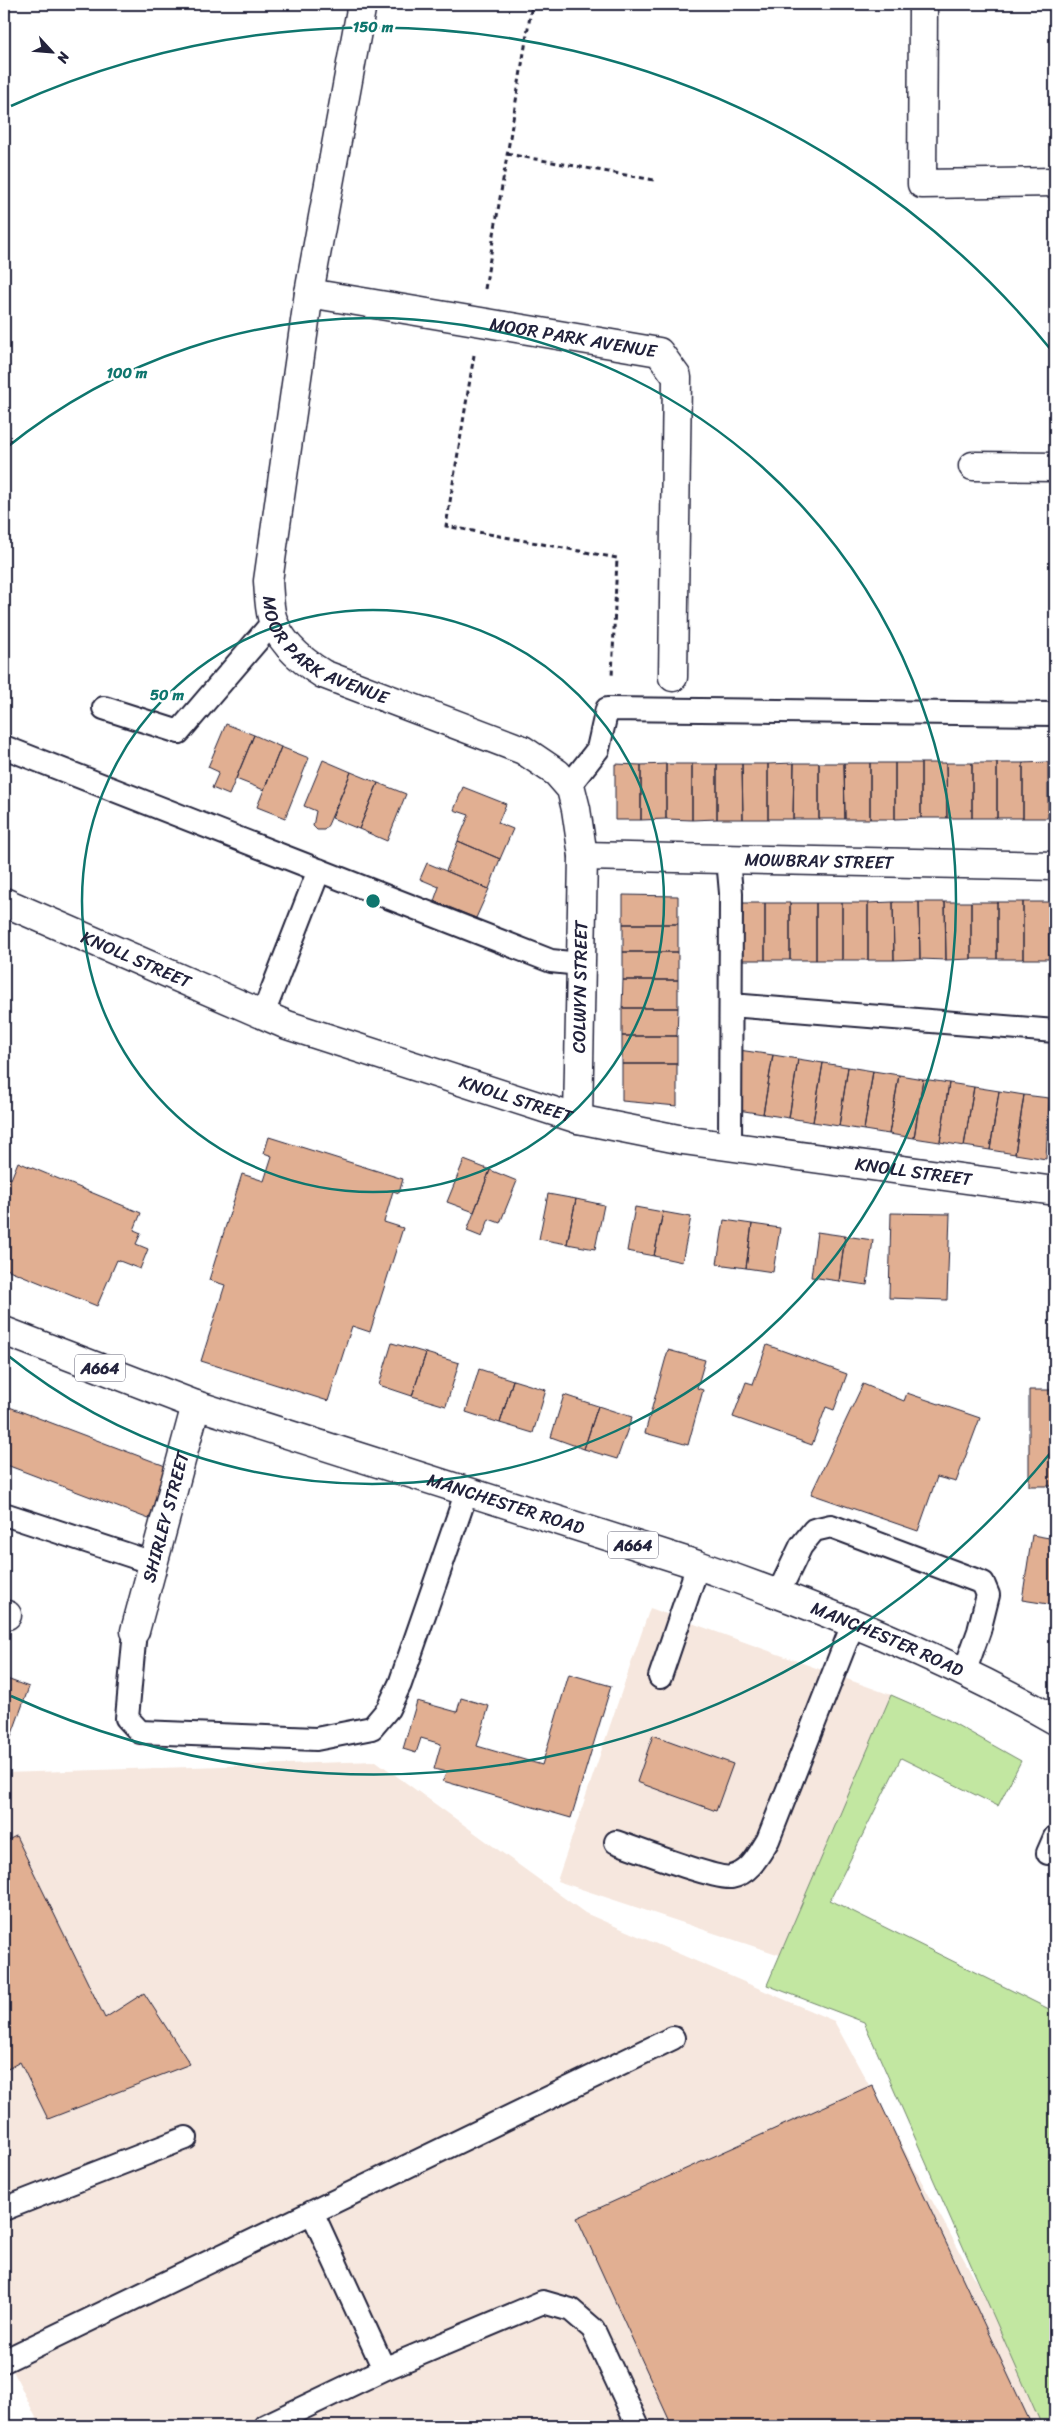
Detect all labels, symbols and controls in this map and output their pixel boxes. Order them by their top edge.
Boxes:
text: 150 m [353,14,394,40]
north arrow [28,28,78,78]
text: N [50,47,77,68]
street label: MOOR PARK AVENUE [487,308,660,368]
text: 100 m [107,360,148,386]
street label: MOOR PARK AVENUE [253,594,394,714]
text: 50 m [150,682,185,708]
street label: MOWBRAY STREET [744,843,895,879]
centre of rings [364,892,382,910]
street label: COLWYN STREET [563,919,597,1053]
street label: KNOLL STREET [76,921,198,998]
street label: KNOLL STREET [455,1066,578,1133]
street label: KNOLL STREET [853,1148,975,1196]
road number: A664 [75,1355,125,1382]
street label: SHIRLEY STREET [133,1447,199,1586]
street label: MANCHESTER ROAD [423,1464,589,1544]
road number: A664 [608,1532,658,1558]
street label: MANCHESTER ROAD [806,1592,969,1686]

